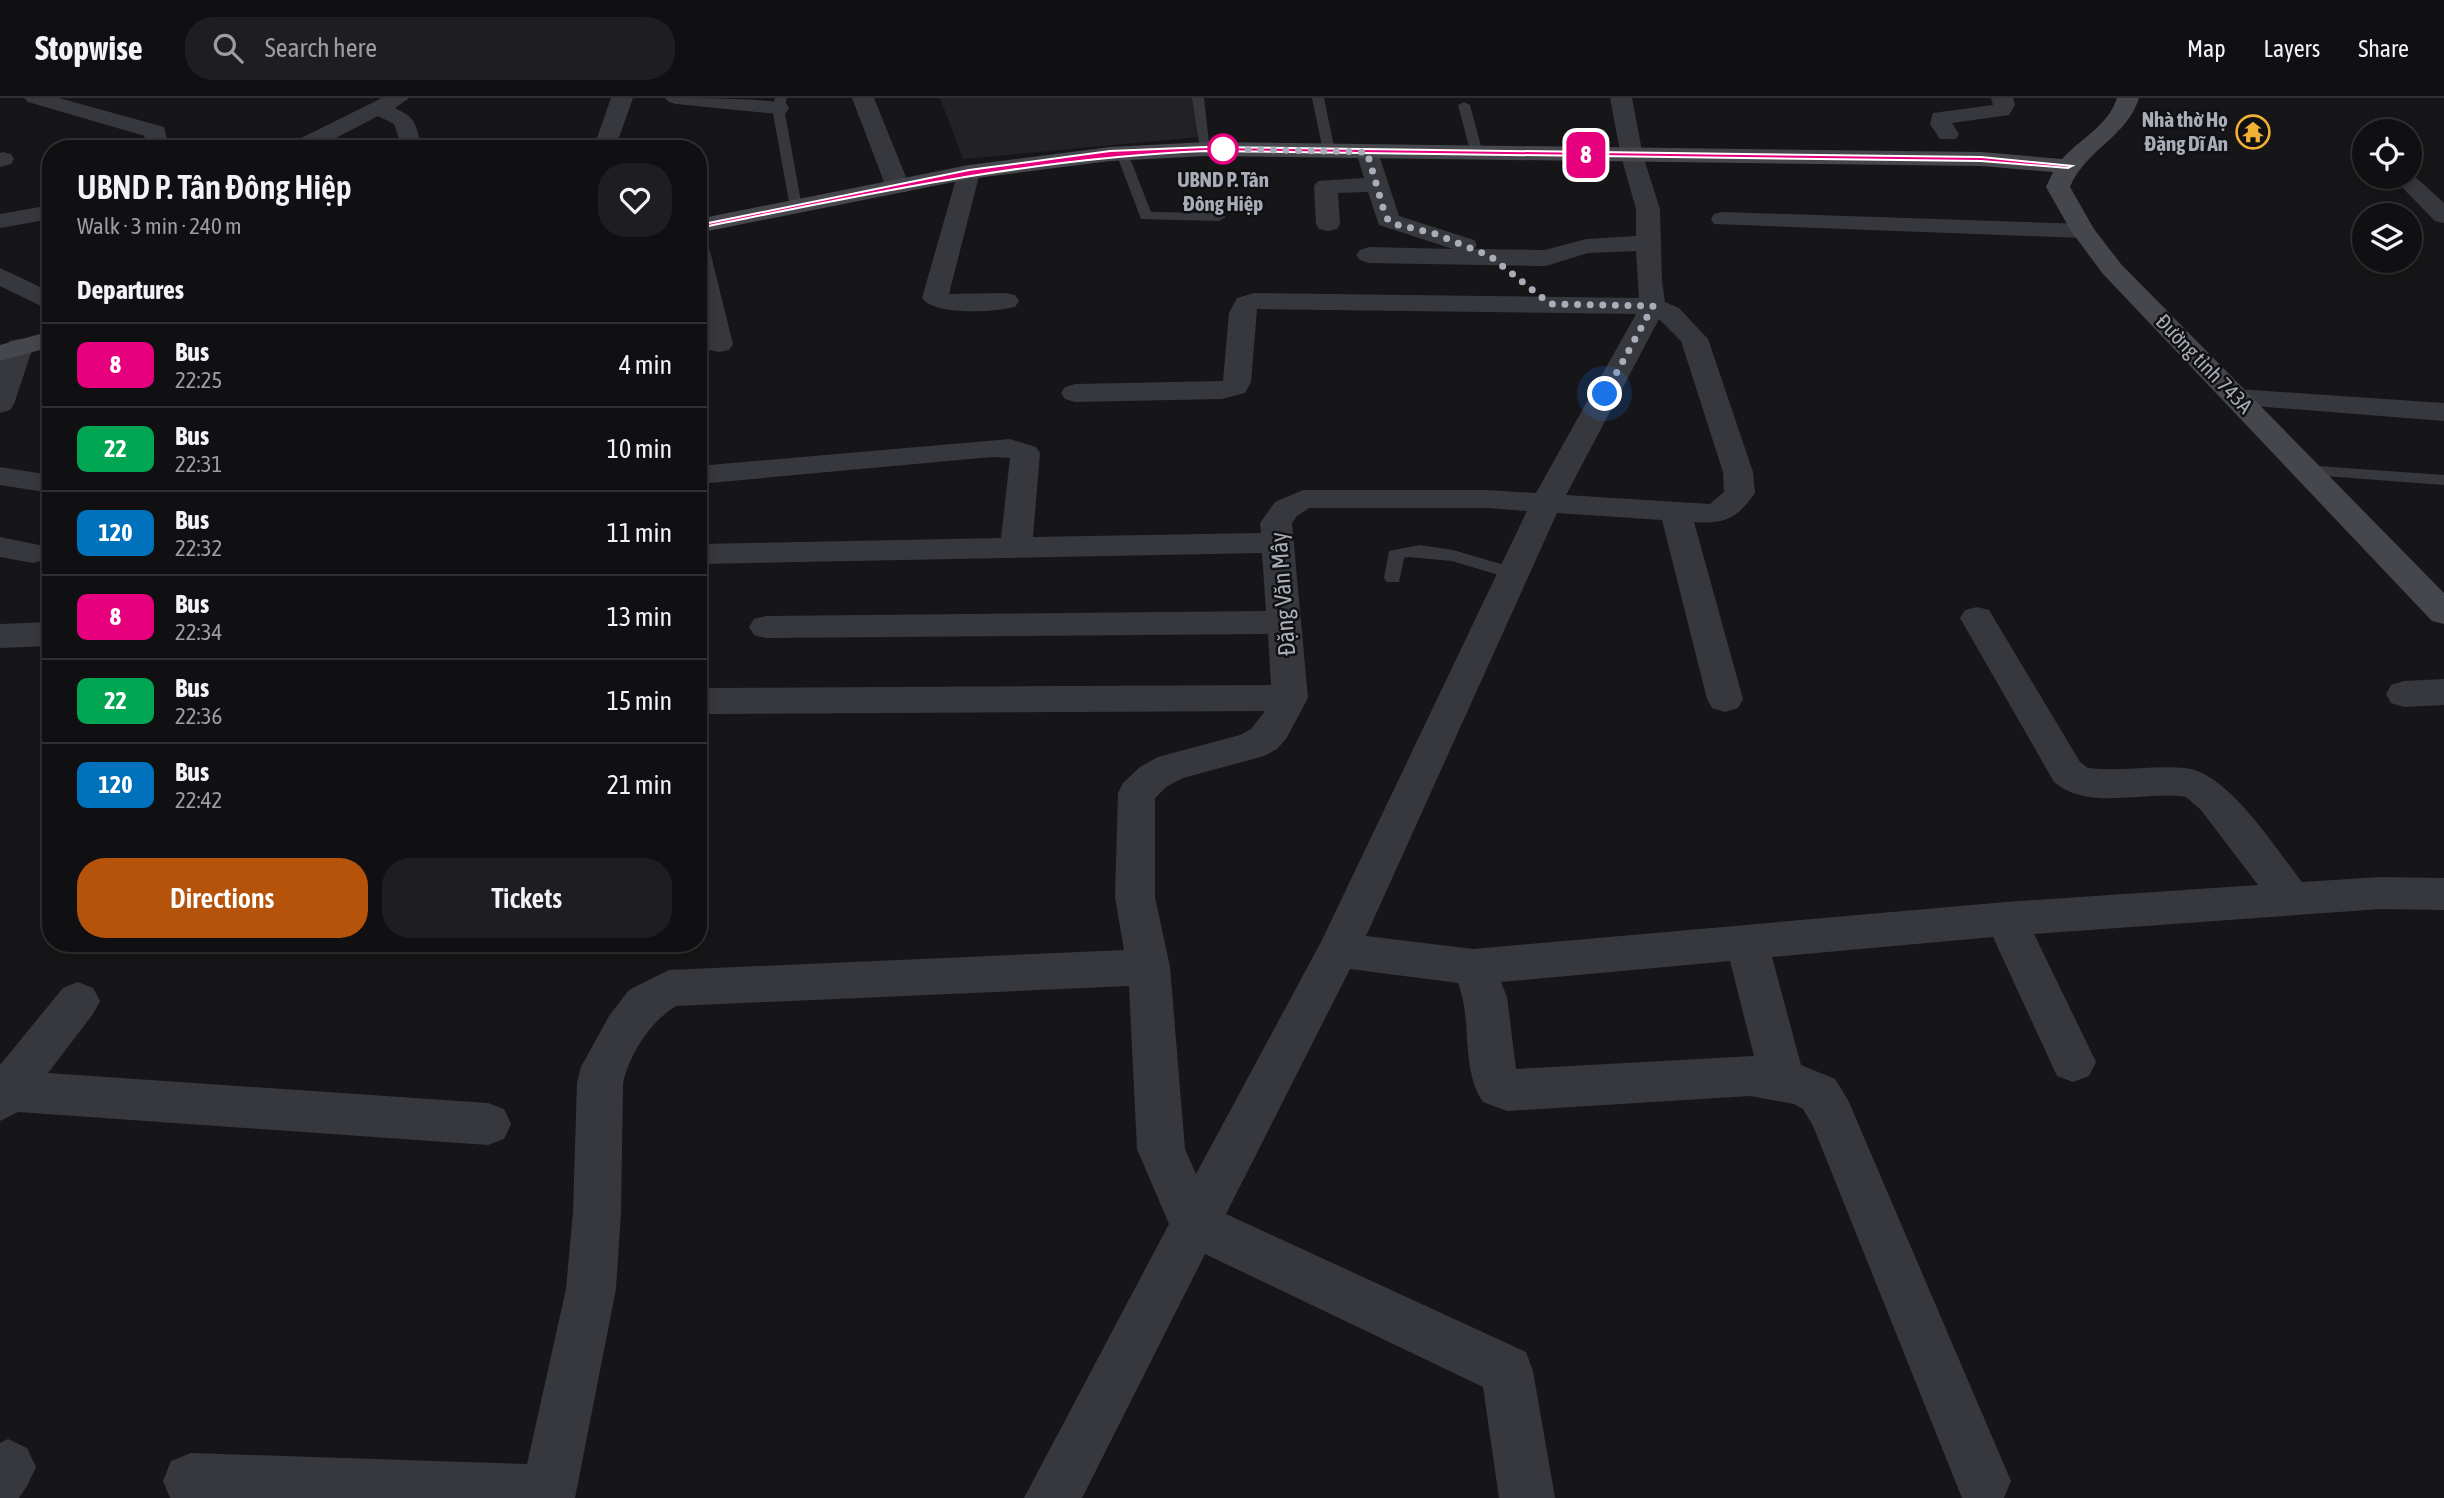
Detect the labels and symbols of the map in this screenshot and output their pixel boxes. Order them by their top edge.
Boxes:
place label: Nhà thờ Họ Đặng Dĩ An [2142,107,2228,155]
temple icon: Nhà thờ Họ Đặng Dĩ An [2234,113,2272,151]
line badge: 8 [1563,132,1609,178]
marker: UBND P. Tân Đông Hiệp [1208,134,1238,164]
place label: UBND P. Tân Đông Hiệp [1177,167,1269,215]
street label: Đường tỉnh 743A [2152,309,2258,418]
your location [1587,376,1622,411]
street label: Đặng Văn Mây [1265,531,1300,657]

